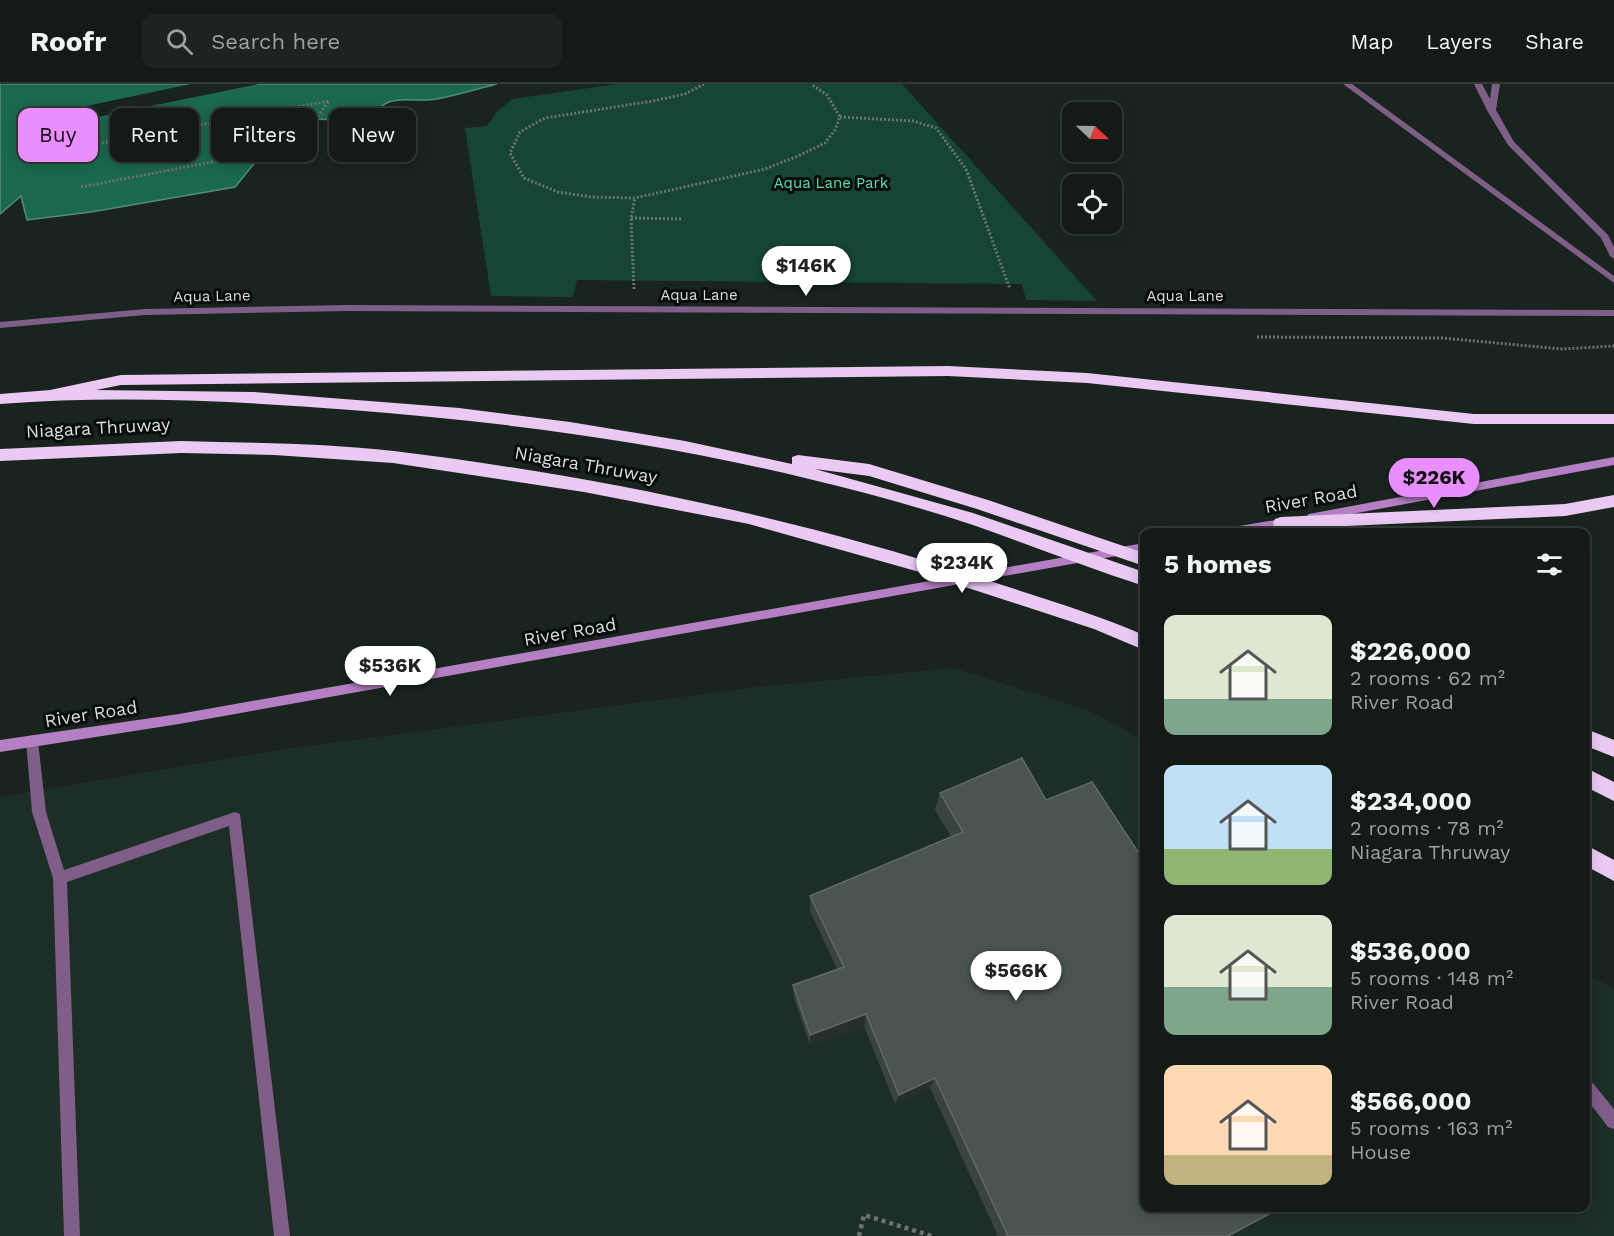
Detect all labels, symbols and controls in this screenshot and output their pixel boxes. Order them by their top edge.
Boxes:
search box [142,14,562,68]
text: Roofr [30,25,106,58]
icon: search [163,25,196,58]
text: Search here [211,29,340,54]
text: Map [1350,29,1393,54]
text: Layers [1426,29,1492,54]
text: Share [1525,29,1584,54]
north arrow [1062,102,1122,162]
map controls [1062,102,1122,234]
chip: Buy [18,108,98,162]
chip: Rent [110,108,199,162]
chip: Filters [211,108,317,162]
chip: New [329,108,416,162]
park label: Aqua Lane Park [774,174,889,192]
button: locate [1062,174,1122,234]
pin: $146K [764,246,848,297]
text: $146K [776,253,836,277]
street label: Aqua Lane [173,286,251,306]
street label: Aqua Lane [660,286,738,304]
street label: Aqua Lane [1146,287,1224,305]
street label: Niagara Thruway [25,413,171,442]
street label: Niagara Thruway [513,442,660,488]
pin: $226K [1392,458,1476,509]
text: $226K [1403,465,1465,489]
street label: River Road [1263,480,1359,517]
pin: $234K [920,543,1004,594]
icon: filters [1533,548,1566,581]
text: 5 homes [1164,549,1272,579]
text: $234K [930,550,994,574]
street label: River Road [522,613,618,650]
text: $226,000 [1350,636,1471,666]
icon: home [1212,639,1284,711]
pin: $536K [348,646,432,697]
text: $536K [359,653,421,677]
text: 2 rooms · 62 m² [1350,666,1505,690]
text: River Road [1350,690,1454,714]
street label: River Road [43,696,139,731]
text: $234,000 [1350,786,1472,816]
icon: home [1212,789,1284,861]
text: 2 rooms · 78 m² [1350,816,1504,840]
text: Niagara Thruway [1350,840,1510,864]
text: $536,000 [1350,936,1471,966]
icon: home [1212,939,1284,1011]
pin: $566K [974,951,1058,1002]
text: $566K [985,958,1047,982]
text: 5 rooms · 148 m² [1350,966,1513,990]
text: River Road [1350,990,1454,1014]
text: $566,000 [1350,1086,1471,1116]
icon: home [1212,1089,1284,1161]
text: 5 rooms · 163 m² [1350,1116,1512,1140]
text: House [1350,1140,1411,1164]

